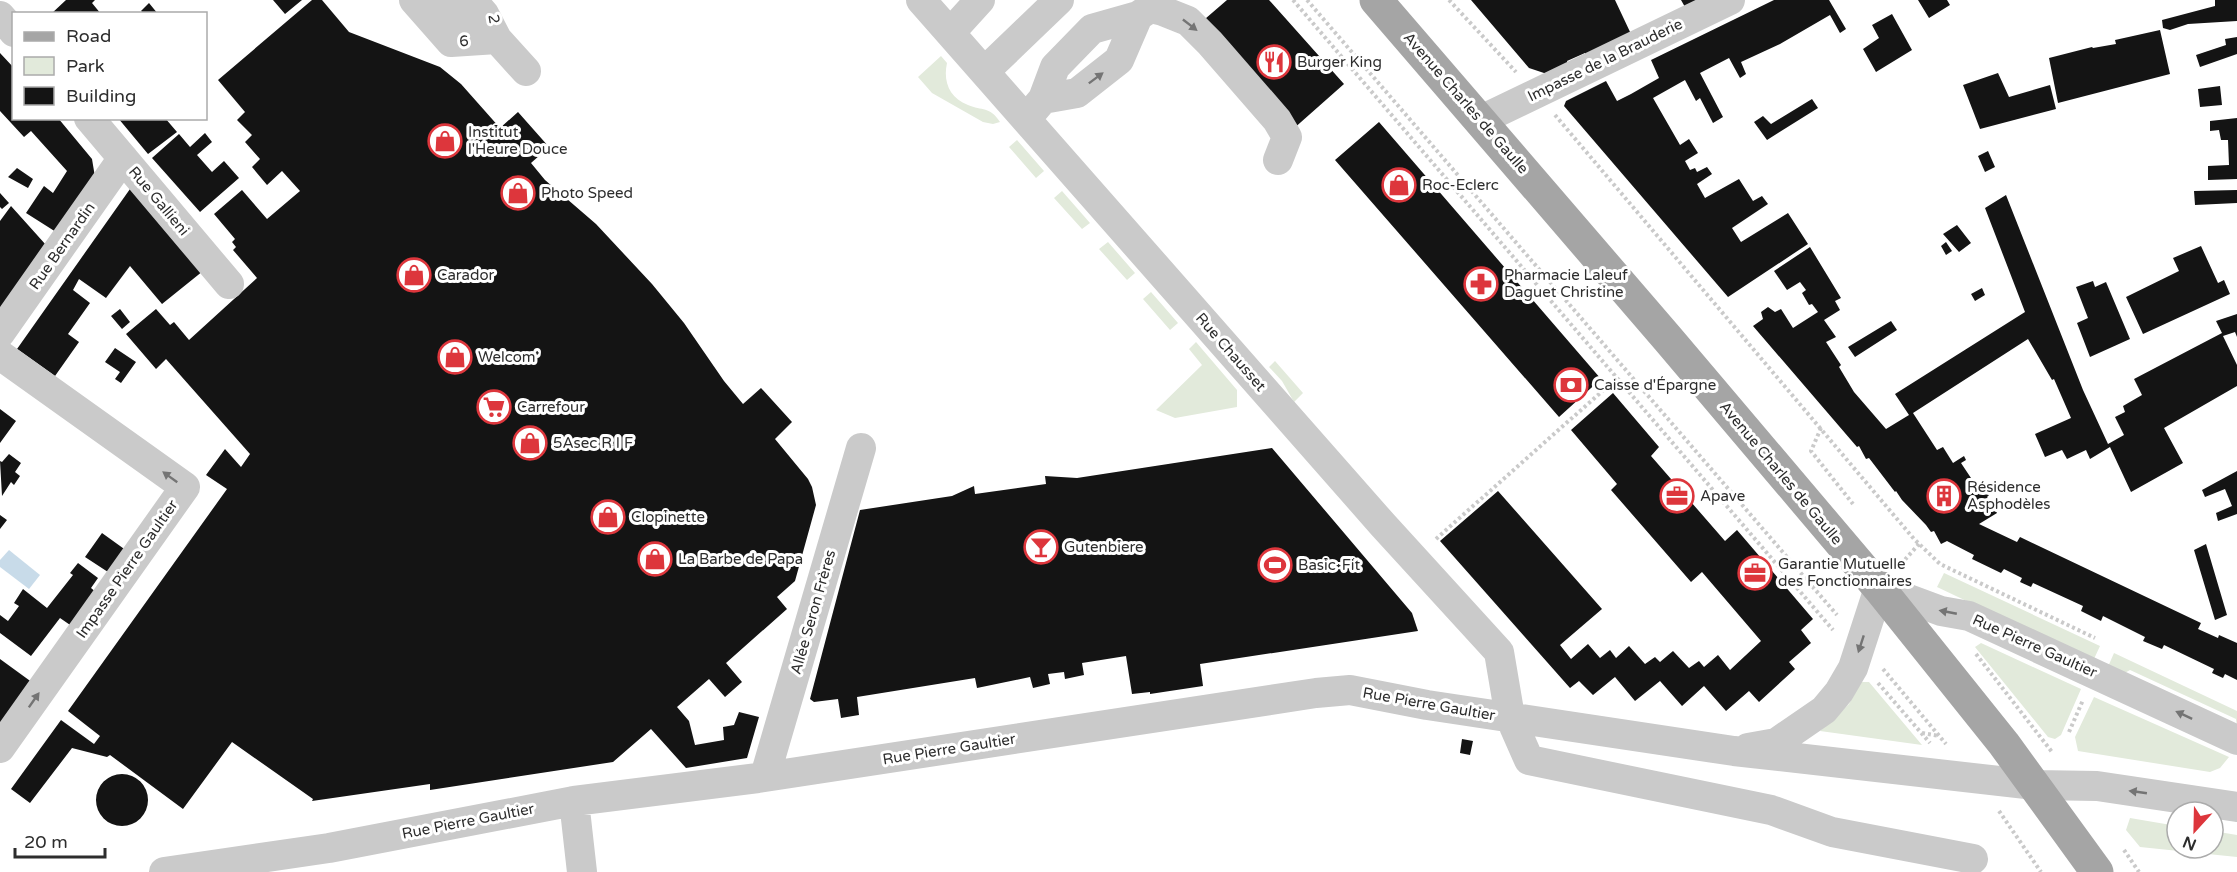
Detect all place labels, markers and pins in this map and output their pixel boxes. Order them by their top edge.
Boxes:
restaurant icon: Burger King [1256,44,1292,80]
place label: Burger King [1297,53,1382,71]
shop icon: Institut l'Heure Douce [427,123,463,159]
place label: Institut l'Heure Douce [468,123,567,158]
shop icon: Roc-Eclerc [1381,167,1417,203]
shop icon: Photo Speed [500,175,536,211]
place label: Roc-Eclerc [1422,176,1499,194]
place label: Photo Speed [541,184,633,202]
shop icon: Carador [396,257,432,293]
place label: Carador [437,266,495,284]
pharmacy icon: Pharmacie Laleuf Daguet Christine [1463,266,1499,302]
place label: Pharmacie Laleuf Daguet Christine [1504,266,1628,301]
shop icon: Welcom' [437,339,473,375]
place label: Welcom' [478,348,539,366]
bank icon: Caisse d'Épargne [1553,367,1589,403]
place label: Caisse d'Épargne [1594,376,1716,394]
supermarket icon: Carrefour [476,389,512,425]
place label: Carrefour [517,398,585,416]
shop icon: 5Asec R I F [512,425,548,461]
place label: 5Asec R I F [553,434,633,452]
office icon: Apave [1659,478,1695,514]
building icon: Résidence Asphodèles [1926,478,1962,514]
place label: Résidence Asphodèles [1967,478,2051,513]
place label: Apave [1700,487,1745,505]
shop icon: Clopinette [590,499,626,535]
place label: Clopinette [631,508,705,526]
bar icon: Gutenbiere [1023,529,1059,565]
place label: Gutenbiere [1064,538,1143,556]
shop icon: La Barbe de Papa [637,541,673,577]
sports icon: Basic-Fit [1257,547,1293,583]
place label: La Barbe de Papa [678,550,803,568]
office icon: Garantie Mutuelle des Fonctionnaires [1737,555,1773,591]
place label: Garantie Mutuelle des Fonctionnaires [1778,555,1912,590]
place label: Basic-Fit [1298,556,1360,574]

